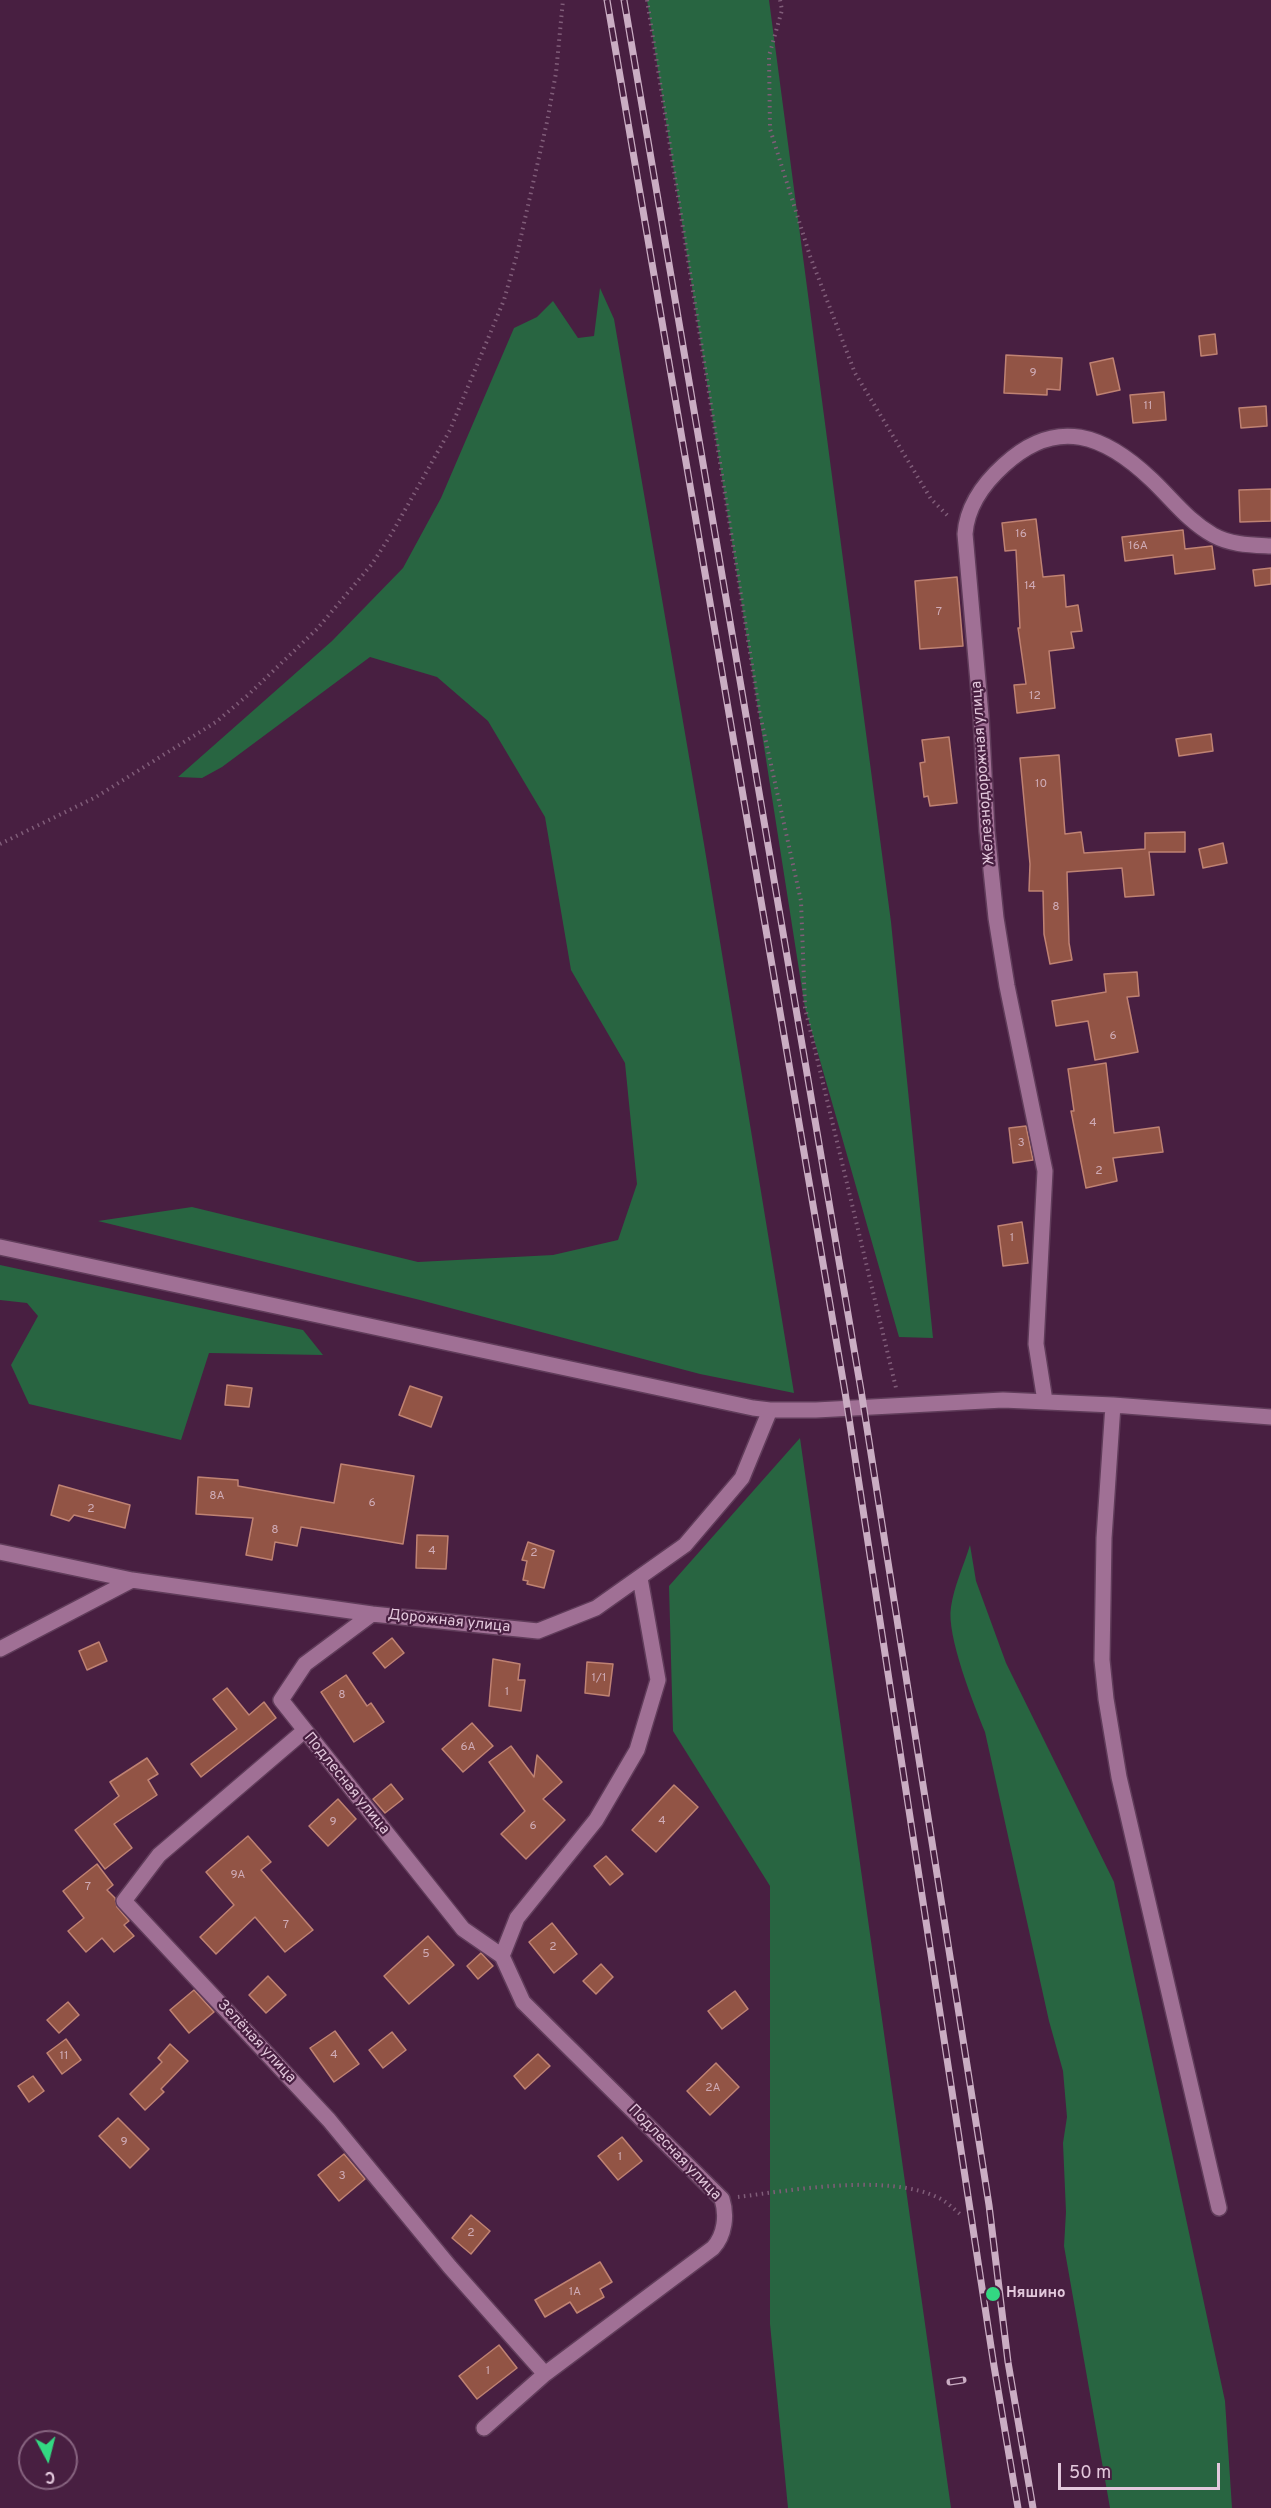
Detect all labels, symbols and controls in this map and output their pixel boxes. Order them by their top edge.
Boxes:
house number: 9 [1029,367,1037,381]
house number: 11 [1144,400,1152,414]
house number: 16 [1015,528,1027,542]
house number: 16А [1128,540,1148,554]
house number: 14 [1024,580,1036,594]
house number: 7 [936,606,942,620]
street label: Железнодорожная улица [969,680,999,866]
house number: 12 [1029,690,1041,704]
house number: 10 [1035,778,1047,792]
house number: 8 [1052,901,1060,915]
house number: 6 [1109,1030,1117,1044]
house number: 4 [1089,1117,1097,1131]
house number: 3 [1017,1137,1025,1151]
house number: 2 [1095,1165,1103,1179]
house number: 1 [1010,1232,1014,1246]
house number: 8А [209,1490,225,1504]
house number: 6 [368,1497,376,1511]
house number: 2 [87,1503,95,1517]
house number: 8 [271,1524,279,1538]
house number: 4 [428,1545,436,1559]
house number: 2 [530,1547,538,1561]
street label: Дорожная улица [387,1607,511,1637]
house number: 1/1 [592,1672,606,1686]
house number: 1 [505,1686,509,1700]
house number: 8 [338,1689,346,1703]
street label: Подлесная улица [299,1729,393,1839]
house number: 6А [460,1741,476,1755]
house number: 4 [658,1815,666,1829]
house number: 9 [329,1816,337,1830]
house number: 6 [529,1820,537,1834]
house number: 9А [231,1869,245,1883]
house number: 7 [85,1881,91,1895]
house number: 7 [283,1919,289,1933]
house number: 2 [549,1941,557,1955]
house number: 5 [422,1948,430,1962]
street label: Зелёная улица [213,1997,299,2087]
house number: 4 [330,2049,338,2063]
house number: 11 [60,2050,68,2064]
house number: 2А [705,2082,721,2096]
street label: Подлесная улица [624,2101,724,2205]
house number: 9 [120,2136,128,2150]
house number: 1 [618,2151,622,2165]
house number: 3 [338,2170,346,2184]
house number: 2 [467,2227,475,2241]
marker: Няшино [984,2285,1002,2303]
place label: Няшино [1006,2285,1066,2303]
house number: 1А [569,2286,581,2300]
house number: 1 [486,2365,490,2379]
north arrow [18,2430,78,2490]
scale bar [1061,2451,1223,2489]
text: 50 m [1069,2462,1111,2485]
text: С [44,2465,56,2486]

